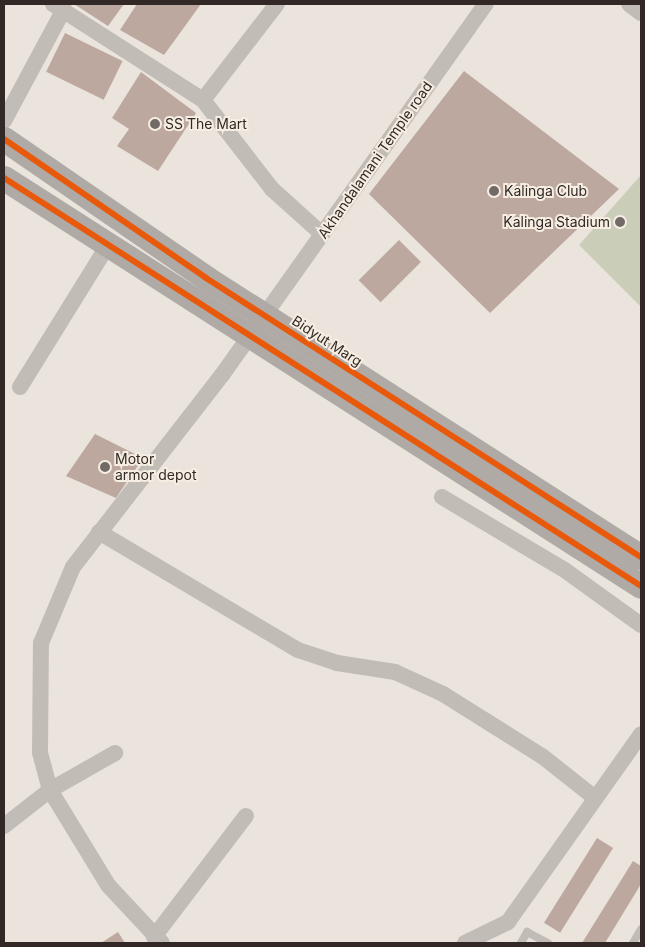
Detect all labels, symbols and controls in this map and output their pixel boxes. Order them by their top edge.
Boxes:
street label: Akhandalamani Temple road [314,78,436,242]
place label: SS The Mart [165,116,247,132]
marker: SS The Mart [149,118,161,130]
place label: Kalinga Club [504,183,587,199]
marker: Kalinga Club [488,185,500,197]
place label: Kalinga Stadium [503,214,610,230]
marker: Kalinga Stadium [614,216,626,228]
street label: Bidyut Marg [289,312,365,370]
place label: Motor armor depot [115,451,196,484]
marker: Motor armor depot [99,461,111,473]

